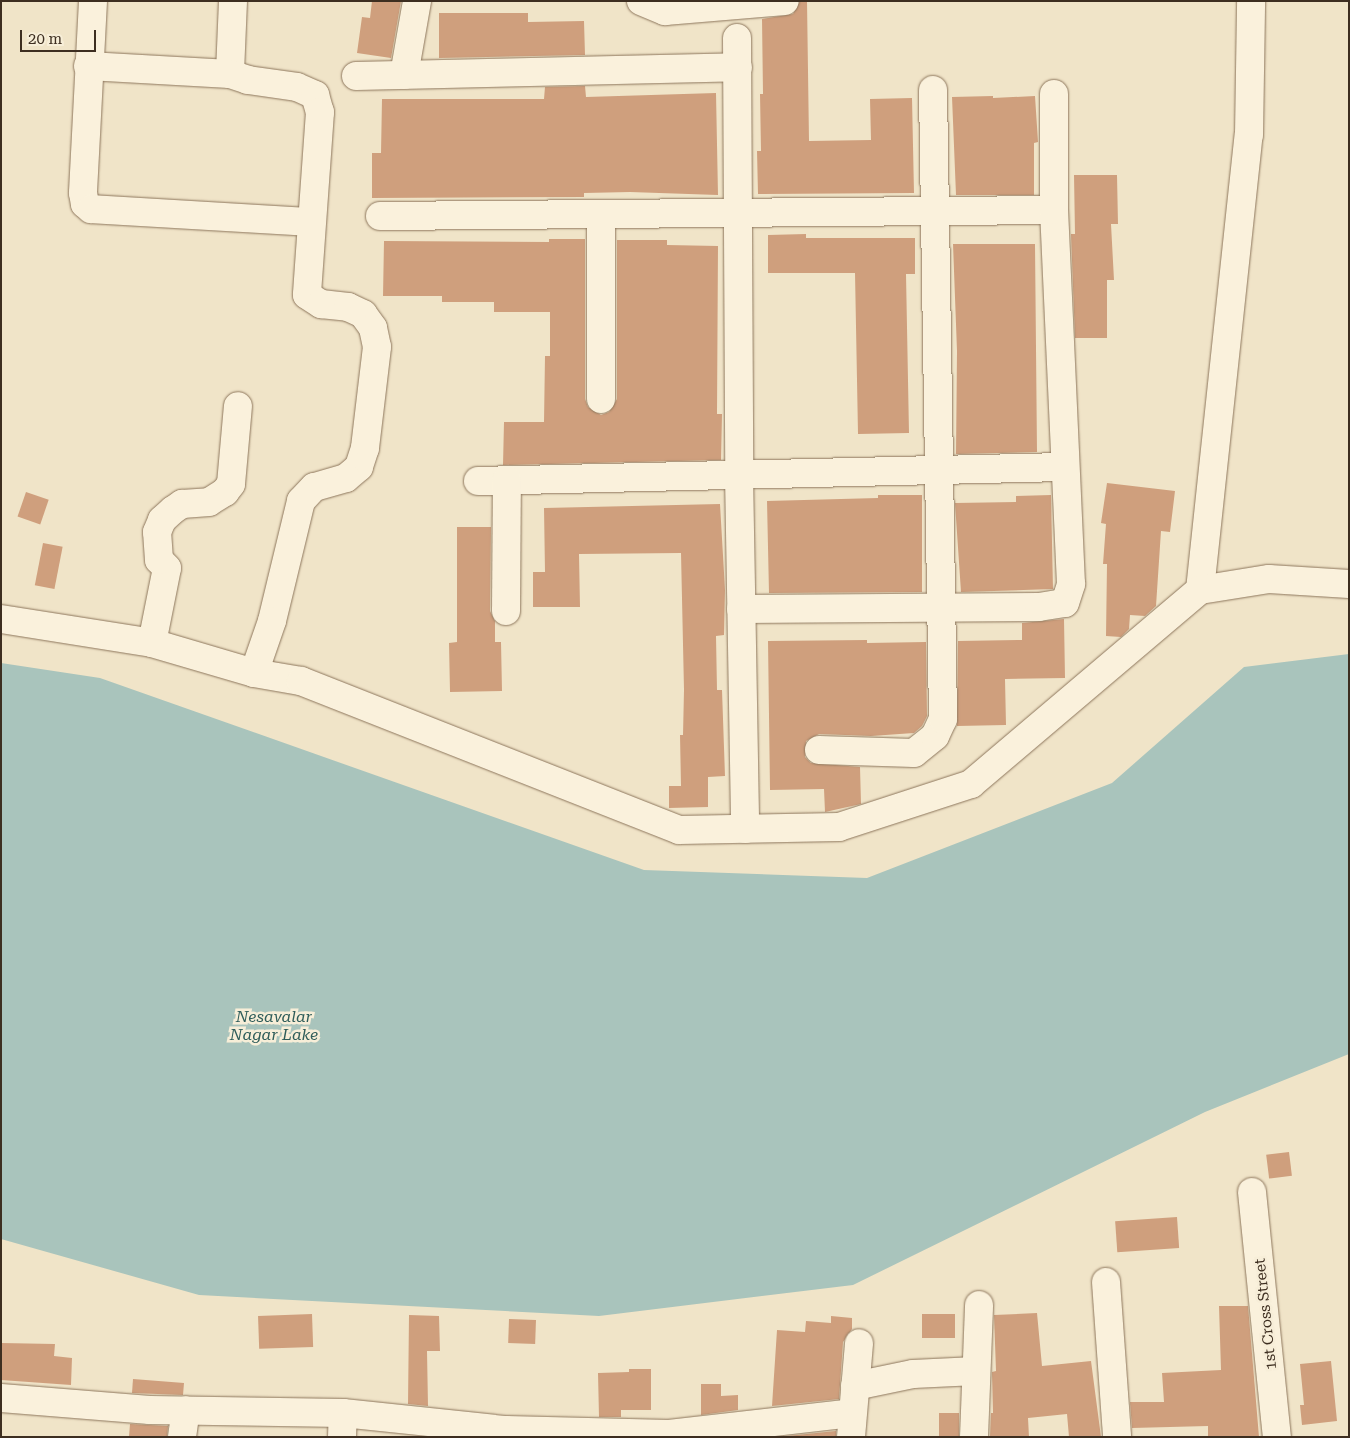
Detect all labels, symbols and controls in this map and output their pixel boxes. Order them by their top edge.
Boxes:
scale bar [22,20,99,52]
text: 20 m [28,30,62,48]
water label: Nesavalar Nagar Lake [230,1007,318,1045]
street label: 1st Cross Street [1251,1257,1281,1371]

